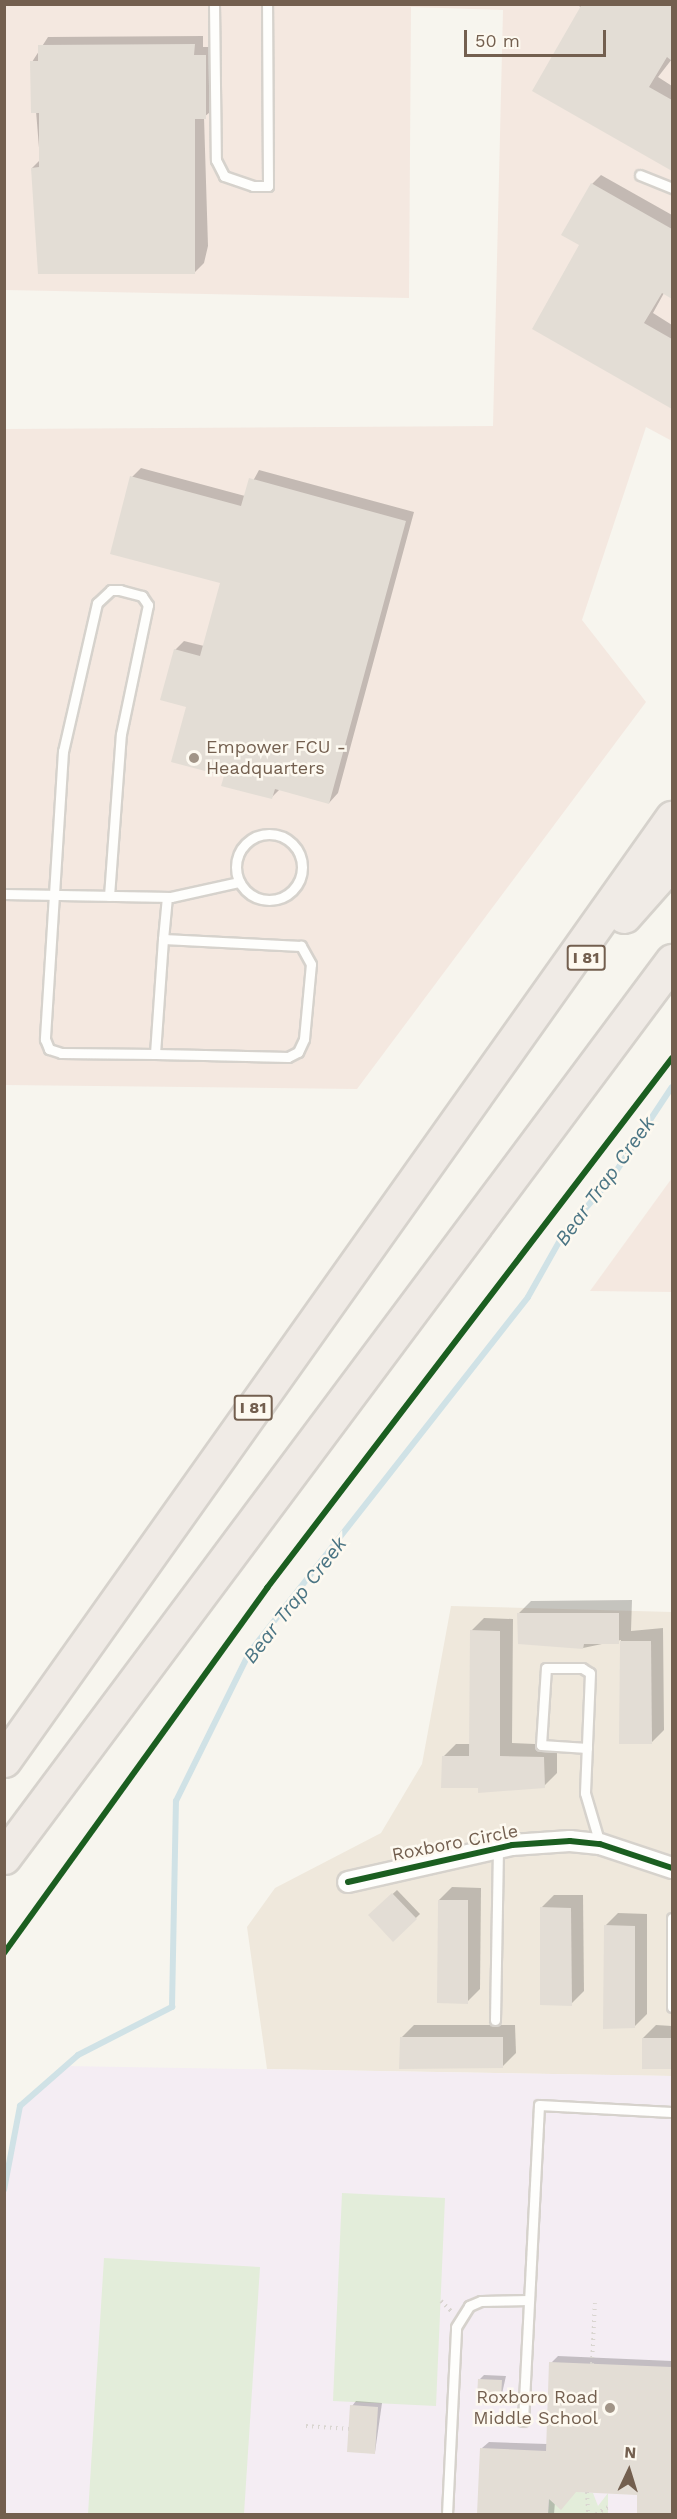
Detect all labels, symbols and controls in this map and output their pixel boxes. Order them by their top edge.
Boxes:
scale bar [467,18,610,56]
text: 50 m [475,30,520,51]
place label: Empower FCU - Headquarters [206,737,346,780]
marker: Empower FCU - Headquarters [187,751,201,765]
road number: I 81 [566,945,606,971]
water label: Bear Trap Creek [550,1111,660,1251]
road number: I 81 [234,1395,272,1421]
water label: Bear Trap Creek [238,1532,352,1668]
street label: Roxboro Circle [390,1820,520,1866]
place label: Roxboro Road Middle School [473,2387,598,2430]
marker: Roxboro Road Middle School [603,2401,617,2415]
north arrow [599,2441,659,2501]
text: N [624,2443,637,2462]

